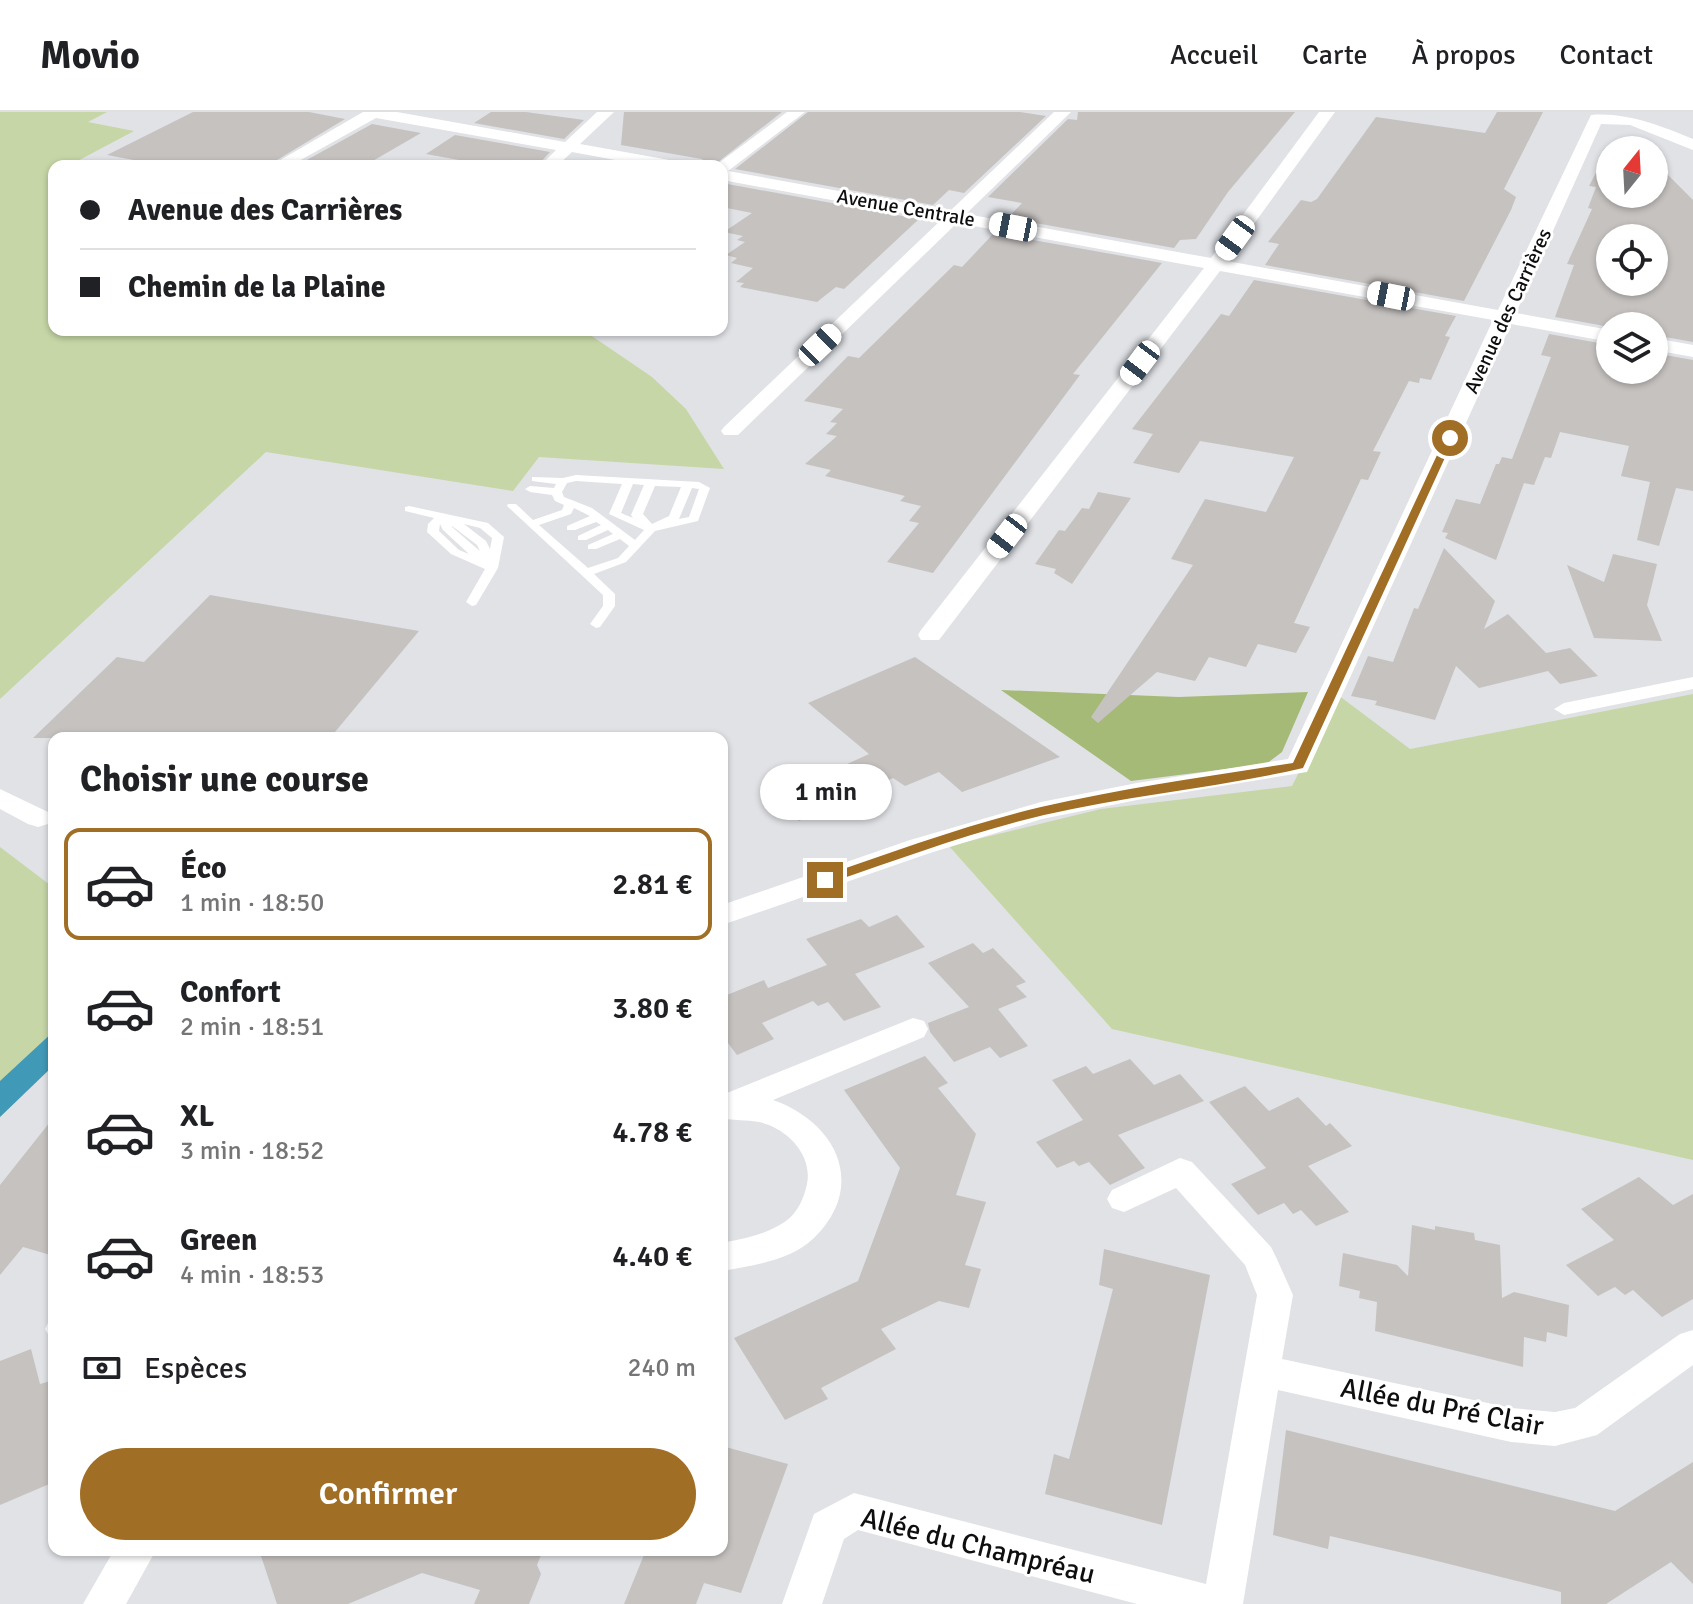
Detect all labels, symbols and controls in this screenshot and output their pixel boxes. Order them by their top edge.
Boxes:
text: Movio [40,32,140,79]
text: Accueil [1170,38,1258,72]
text: Carte [1302,38,1367,72]
text: À propos [1411,38,1516,72]
text: Contact [1560,38,1653,72]
north arrow [1596,136,1668,208]
map controls [1596,136,1668,384]
street label: Avenue Centrale [835,184,977,232]
text: Avenue des Carrières [128,192,402,229]
car [987,211,1039,243]
car [1211,212,1259,264]
street label: Avenue des Carrières [1459,224,1557,397]
button: locate [1596,224,1668,296]
text: Chemin de la Plaine [128,269,386,306]
car [1365,280,1417,312]
button: layers [1596,312,1668,384]
car [794,320,846,370]
car [1116,337,1164,389]
route start [1432,420,1468,456]
car [983,510,1031,562]
text: Choisir une course [80,757,369,802]
callout: 1 min [759,764,891,820]
text: 1 min [795,776,857,808]
icon: car [84,848,156,920]
text: Éco [180,850,227,887]
route end [807,862,843,898]
text: 2.81 € [612,866,692,903]
text: 1 min · 18:50 [180,887,324,919]
icon: car [84,972,156,1044]
text: Confort [180,974,281,1011]
text: 3.80 € [612,990,692,1027]
text: 2 min · 18:51 [180,1011,324,1043]
icon: car [84,1096,156,1168]
text: XL [180,1098,214,1135]
text: 4.78 € [612,1114,692,1151]
text: 3 min · 18:52 [180,1135,324,1167]
icon: car [84,1220,156,1292]
text: Green [180,1222,257,1259]
text: 4.40 € [612,1238,692,1275]
text: 4 min · 18:53 [180,1259,324,1291]
icon: cash [80,1346,124,1390]
text: Espèces [144,1350,247,1387]
text: 240 m [627,1352,696,1384]
street label: Allée du Pré Clair [1338,1371,1547,1443]
button: Confirmer [80,1448,696,1540]
street label: Allée du Champréau [857,1500,1099,1592]

